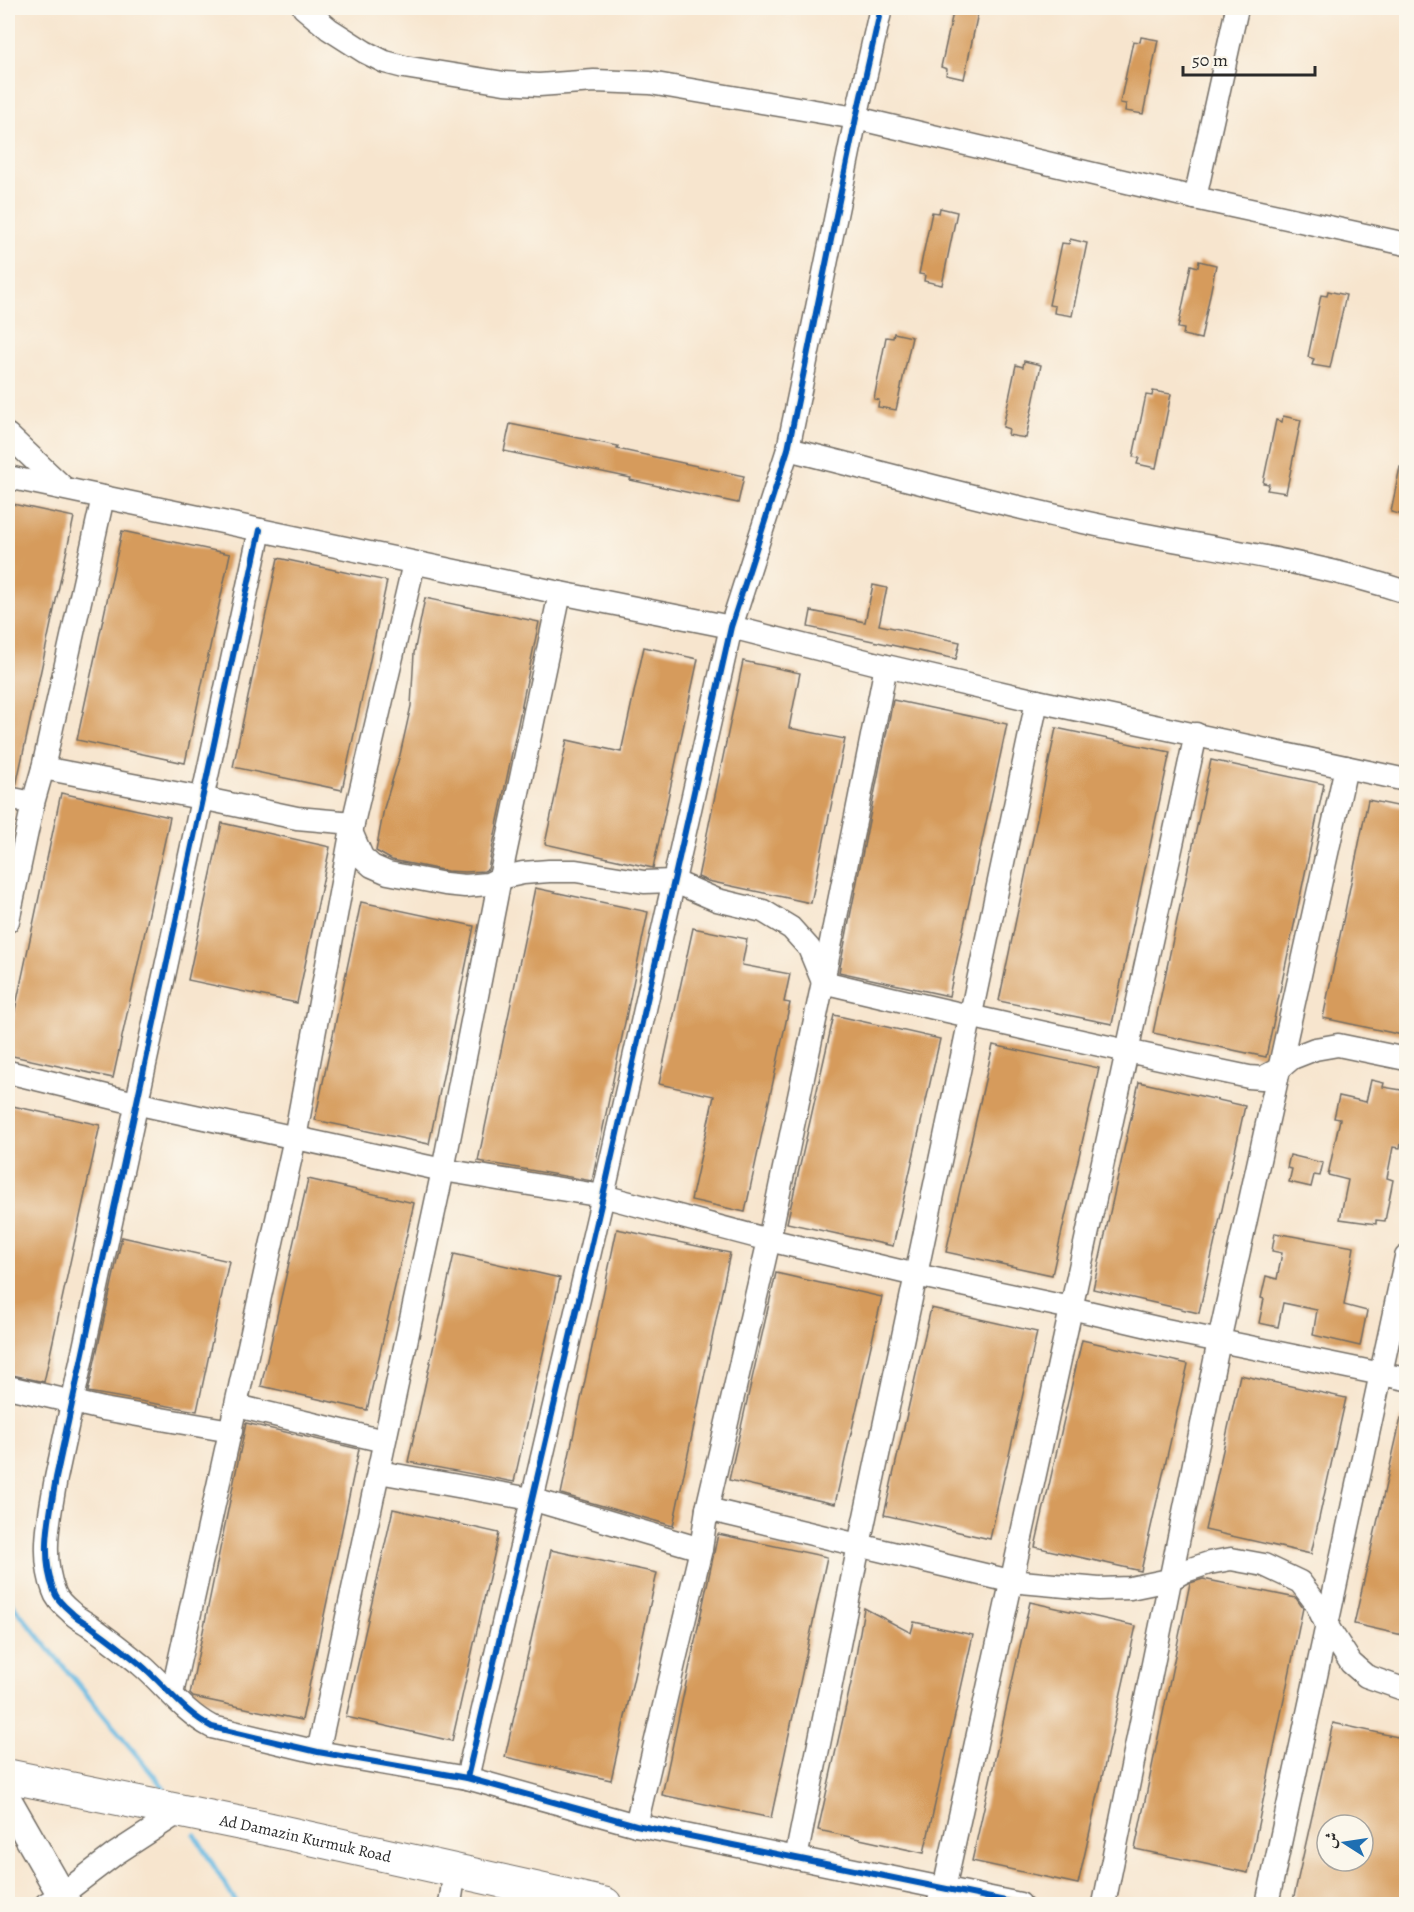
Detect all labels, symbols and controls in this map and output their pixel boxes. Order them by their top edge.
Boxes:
scale bar [1183,39,1315,77]
text: 50 m [1192,48,1228,72]
street label: Ad Damazin Kurmuk Road [217,1809,394,1868]
north arrow [1315,1813,1375,1873]
text: ش [1319,1830,1344,1850]

